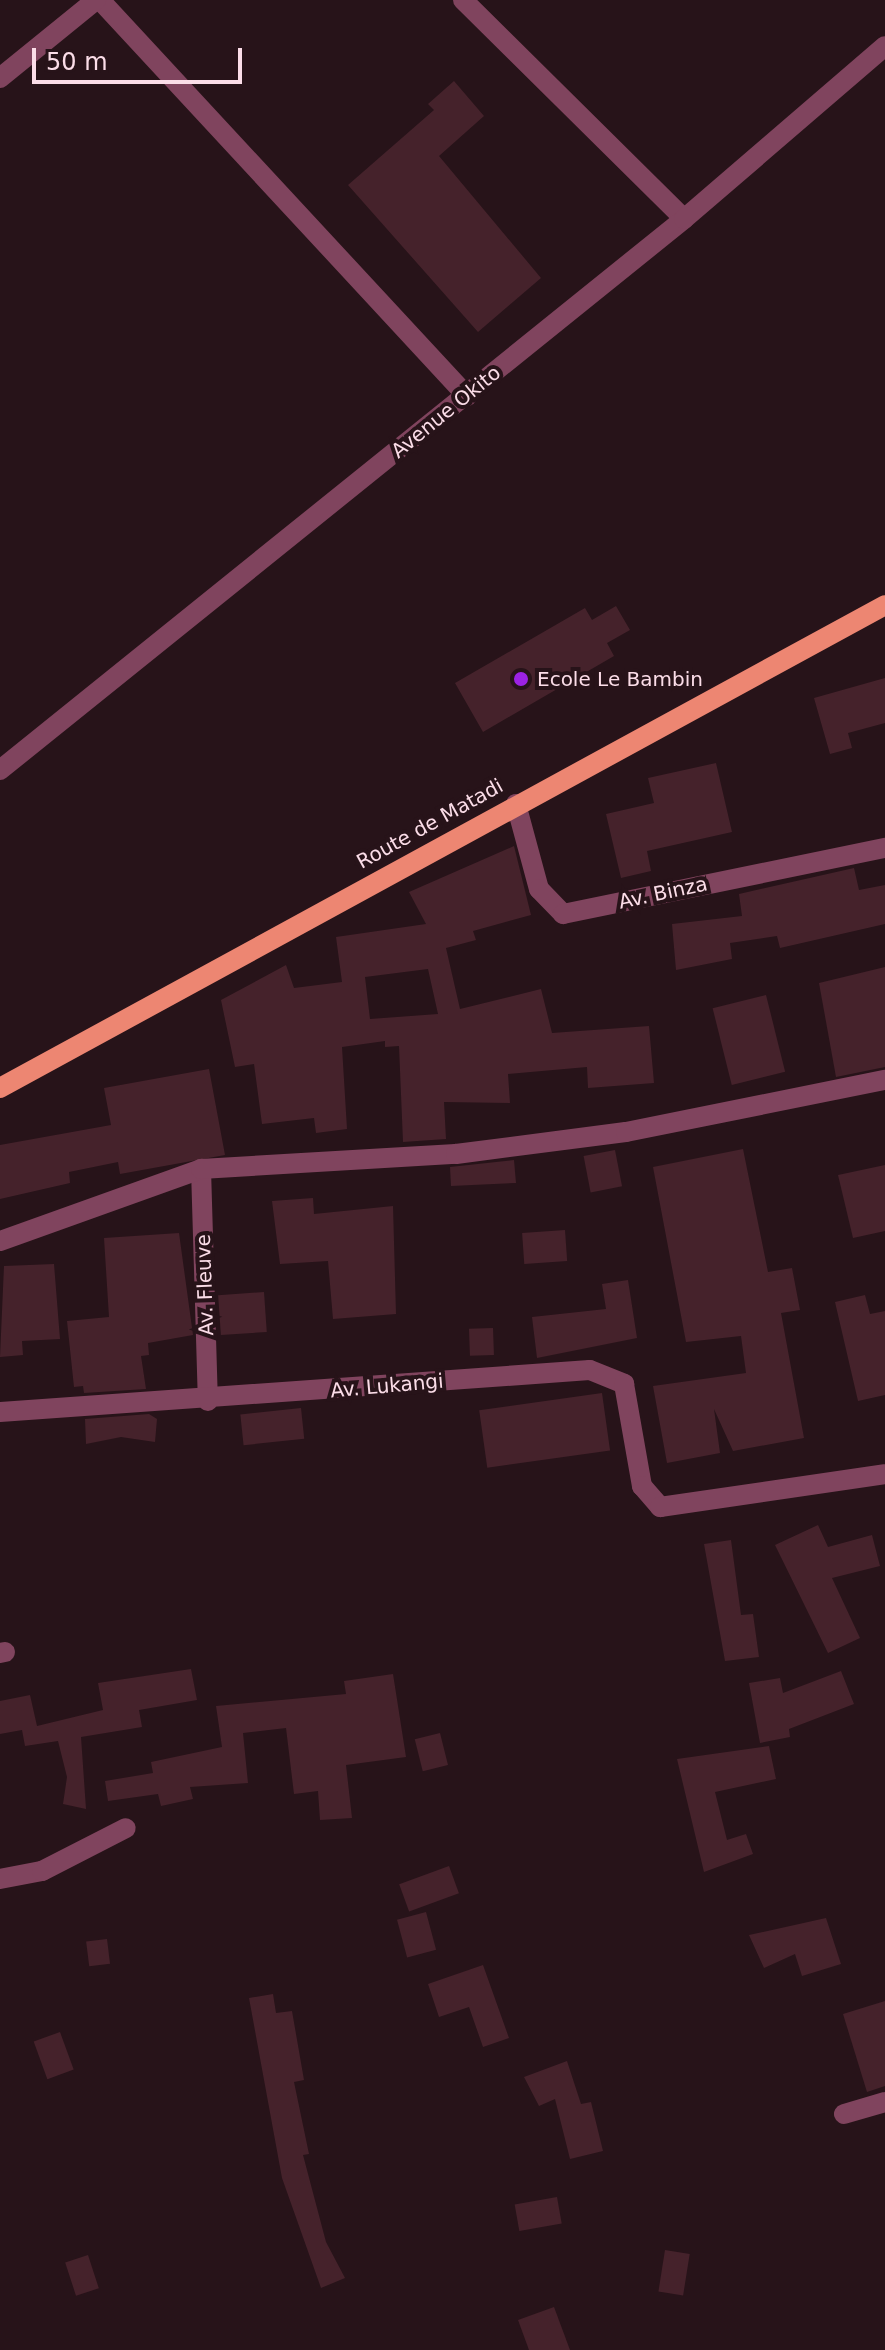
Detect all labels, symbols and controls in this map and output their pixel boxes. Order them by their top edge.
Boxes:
scale bar [36,32,246,82]
text: 50 m [46,48,108,76]
street label: Avenue Okito [387,361,505,463]
place label: Ecole Le Bambin [537,667,703,691]
marker: Ecole Le Bambin [512,670,530,688]
street label: Route de Matadi [353,774,507,874]
street label: Av. Binza [616,872,710,914]
street label: Av. Fleuve [191,1234,219,1336]
street label: Av. Lukangi [329,1369,445,1403]

